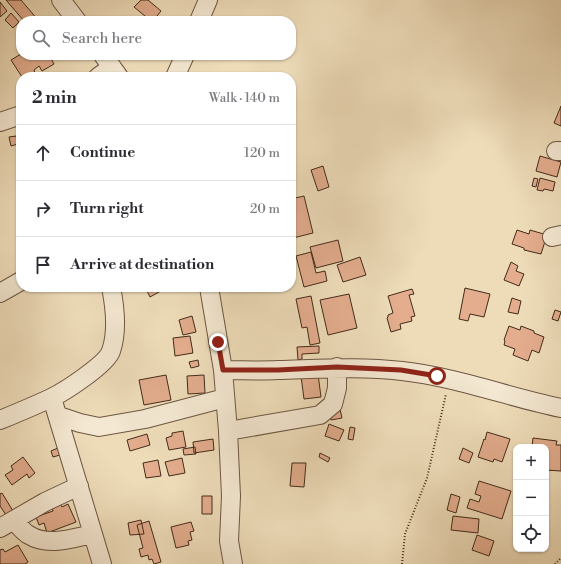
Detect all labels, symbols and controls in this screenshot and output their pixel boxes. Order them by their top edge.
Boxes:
search box [16,16,296,60]
icon: search [30,27,52,49]
text: Search here [62,29,142,48]
text: 2 min [32,87,77,109]
text: Walk · 140 m [209,90,280,106]
icon: ahead [32,142,54,164]
text: Continue [70,143,135,162]
text: 120 m [244,145,280,161]
icon: right [32,198,54,220]
text: Turn right [70,199,144,218]
text: 20 m [250,201,280,217]
icon: arrive [32,254,54,276]
text: Arrive at destination [70,255,214,274]
route end [209,333,227,351]
route start [428,367,446,385]
map controls [513,444,549,552]
button: + [513,444,549,480]
button: − [513,480,549,516]
button: locate [513,516,549,552]

